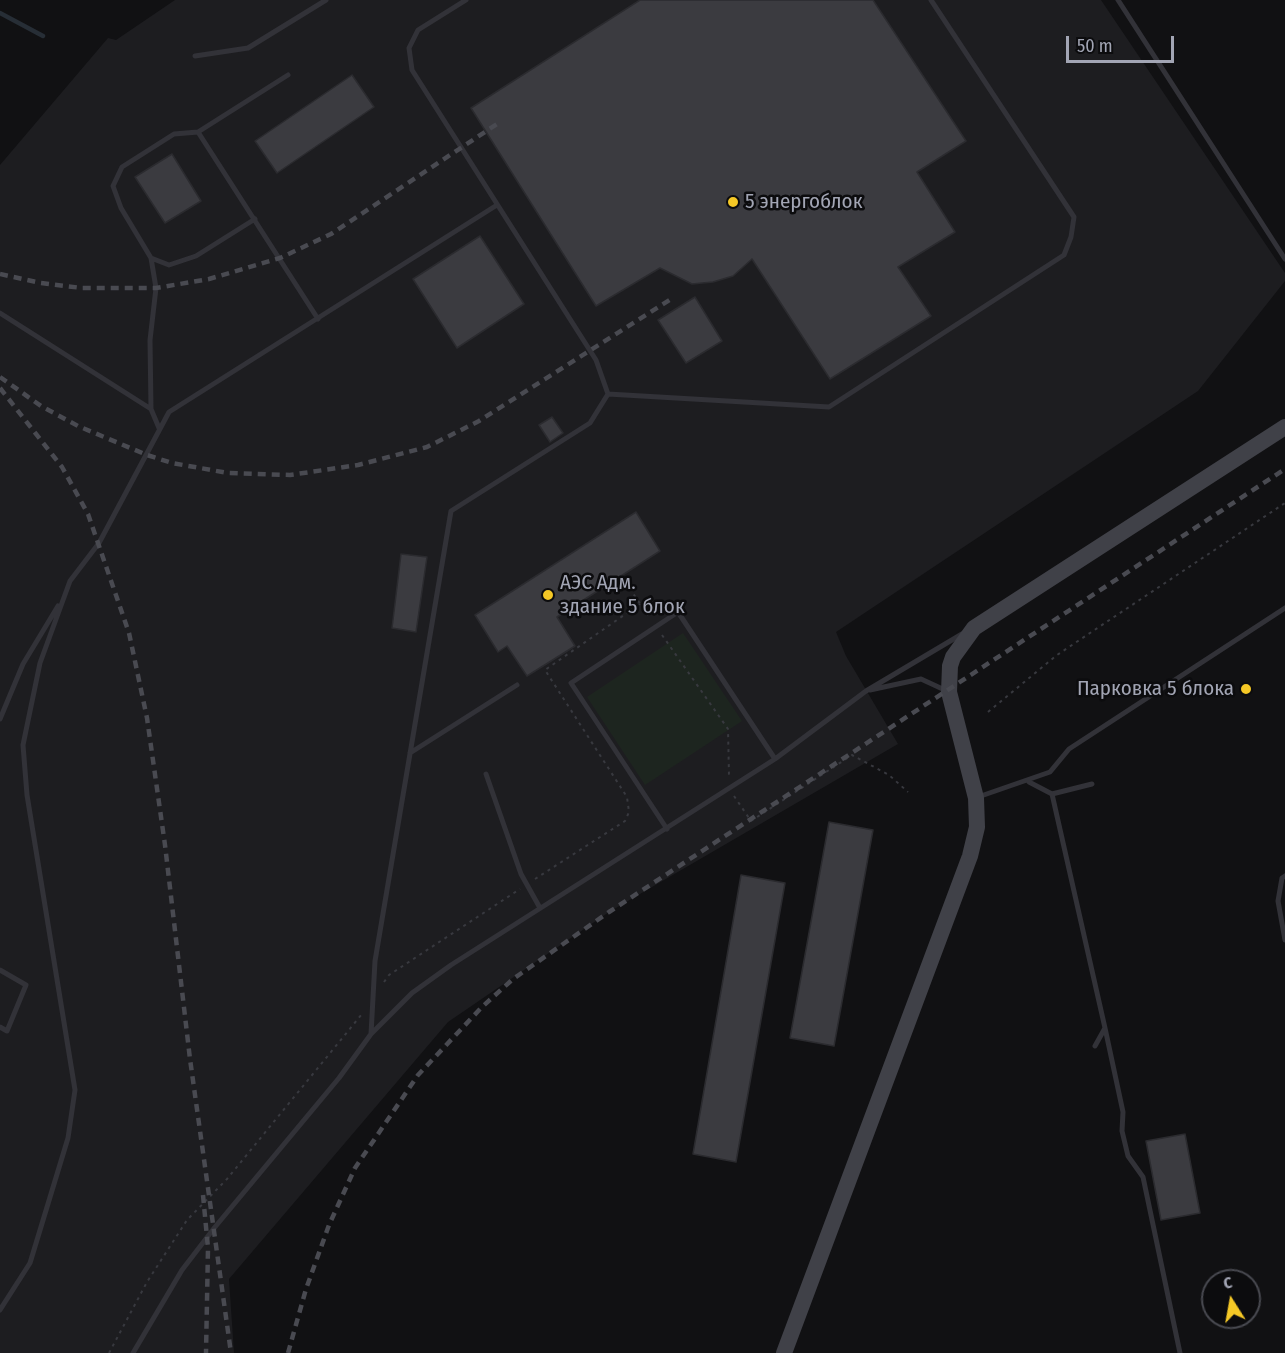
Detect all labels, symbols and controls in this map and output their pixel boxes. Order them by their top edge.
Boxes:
scale bar [1069,24,1177,62]
text: 50 m [1077,35,1113,57]
place label: 5 энергоблок [745,189,863,215]
marker: 5 энергоблок [726,195,740,209]
place label: АЭС Адм. здание 5 блок [560,570,685,620]
marker: АЭС Адм. здание 5 блок [541,588,555,602]
place label: Парковка 5 блока [1077,676,1234,702]
marker: Парковка 5 блока [1239,682,1253,696]
north arrow [1201,1269,1261,1329]
text: С [1222,1273,1234,1293]

